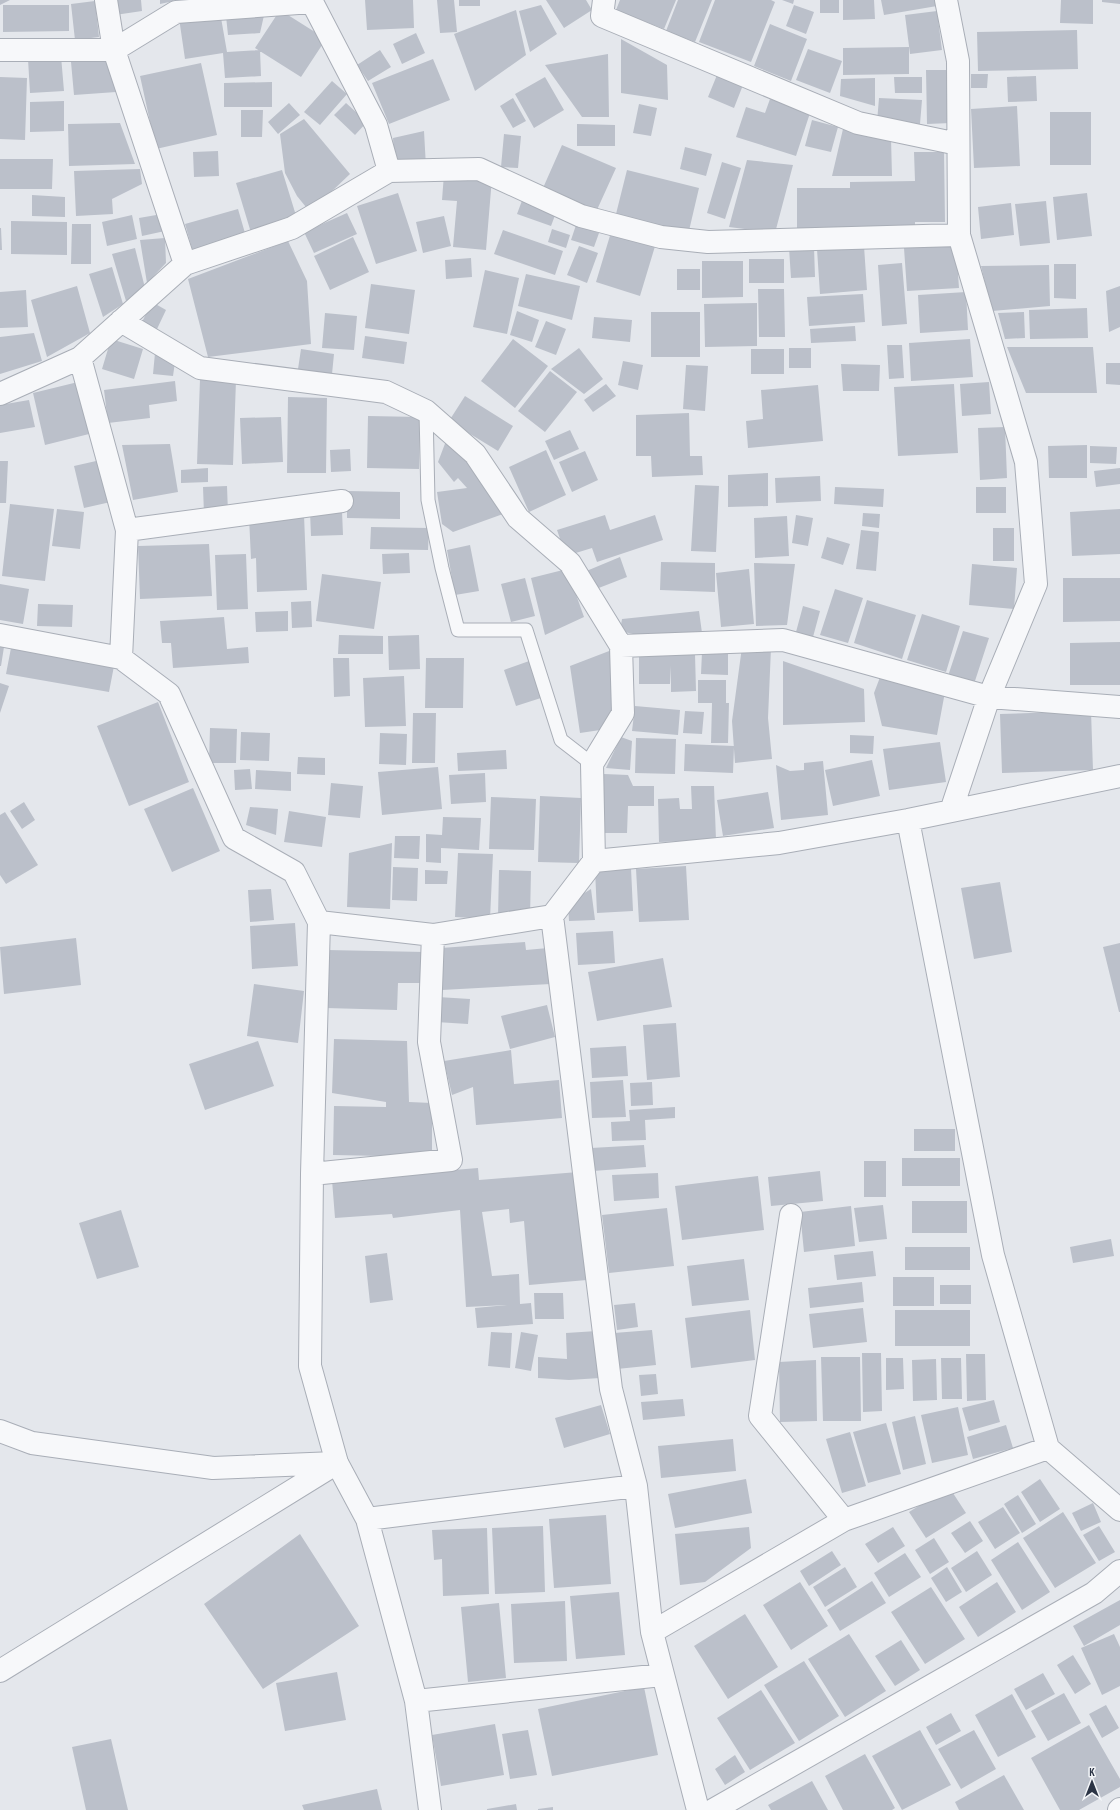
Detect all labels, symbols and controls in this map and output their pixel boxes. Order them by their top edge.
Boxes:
north arrow [1072,1762,1112,1802]
text: K [1089,1766,1095,1779]

